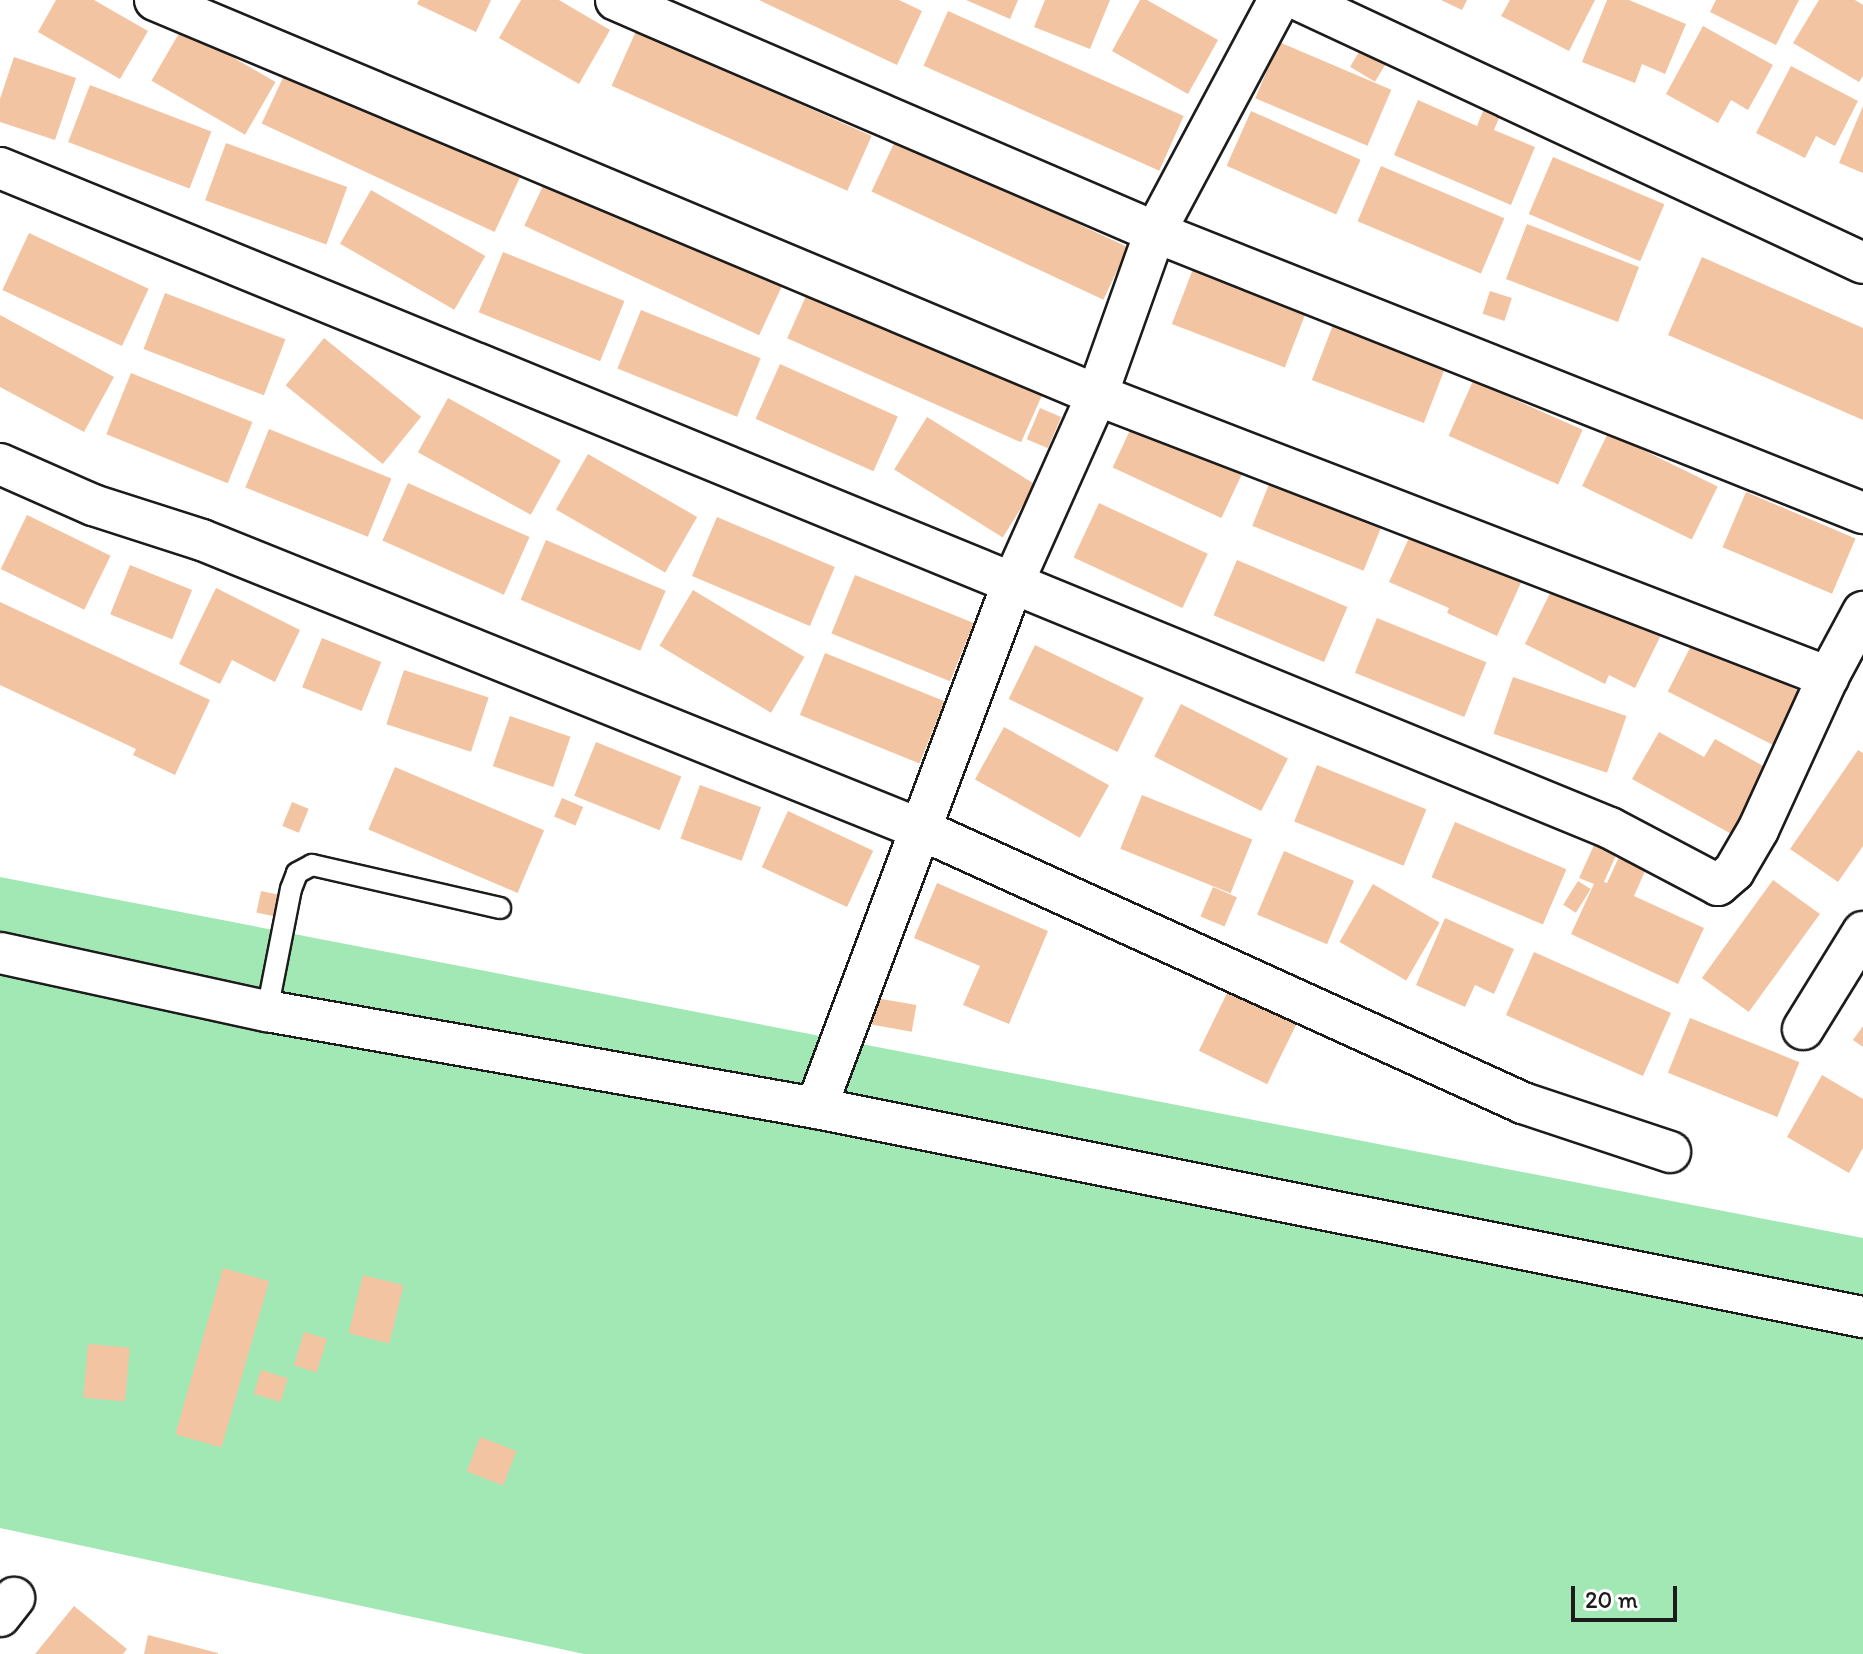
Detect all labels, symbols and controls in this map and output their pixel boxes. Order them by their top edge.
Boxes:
scale bar [1575,1570,1681,1620]
text: 20 m [1585,1585,1638,1614]

